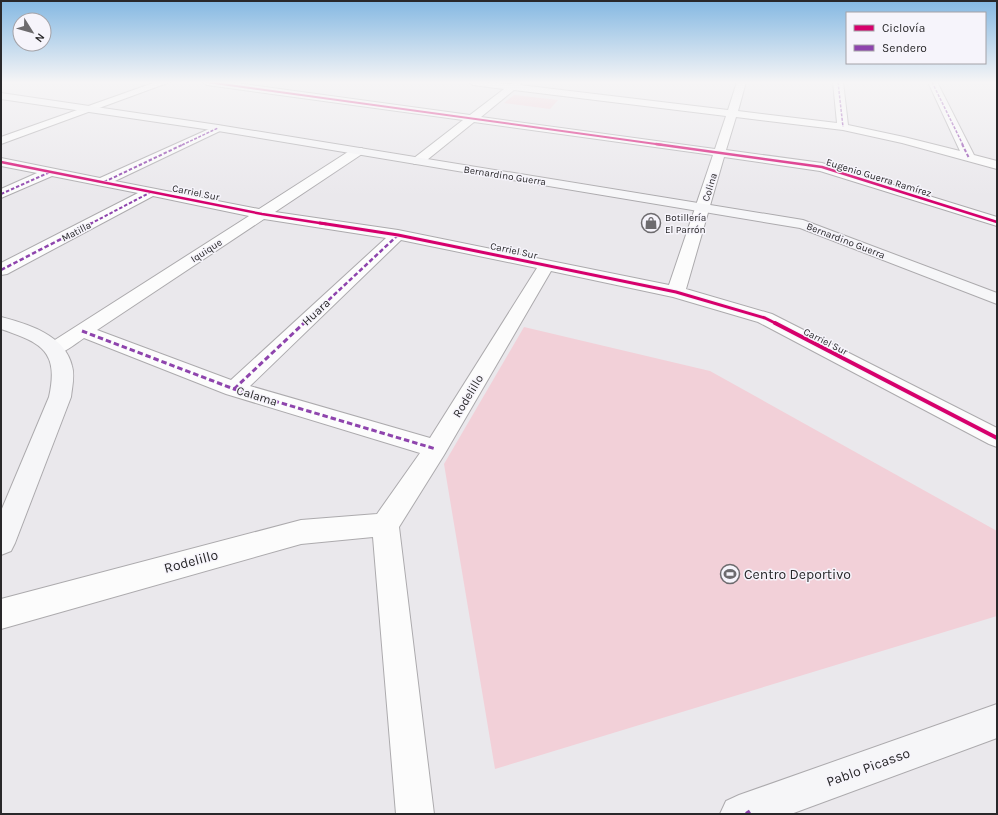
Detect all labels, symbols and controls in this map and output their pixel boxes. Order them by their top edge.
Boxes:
north arrow [12,12,52,52]
legend [846,12,986,64]
text: Ciclovía [882,21,925,35]
text: N [32,31,47,45]
text: Sendero [882,41,927,55]
street label: Eugenio Guerra Ramírez [825,156,933,200]
street label: Bernardino Guerra [463,164,547,188]
street label: Colina [700,172,720,203]
street label: Carriel Sur [171,183,221,204]
shop icon: Botillería El Parrón [640,212,662,234]
place label: Botillería El Parrón [665,212,706,236]
street label: Matilla [60,219,93,244]
street label: Bernardino Guerra [805,220,887,261]
street label: Iquique [189,236,224,265]
street label: Carriel Sur [489,240,539,262]
street label: Huara [299,296,333,328]
street label: Carriel Sur [801,326,850,358]
street label: Rodelillo [450,372,486,420]
street label: Calama [235,383,279,409]
street label: Rodelillo [162,546,220,577]
sports icon: Centro Deportivo [719,563,741,585]
place label: Centro Deportivo [744,566,851,583]
street label: Pablo Picasso [824,744,912,790]

